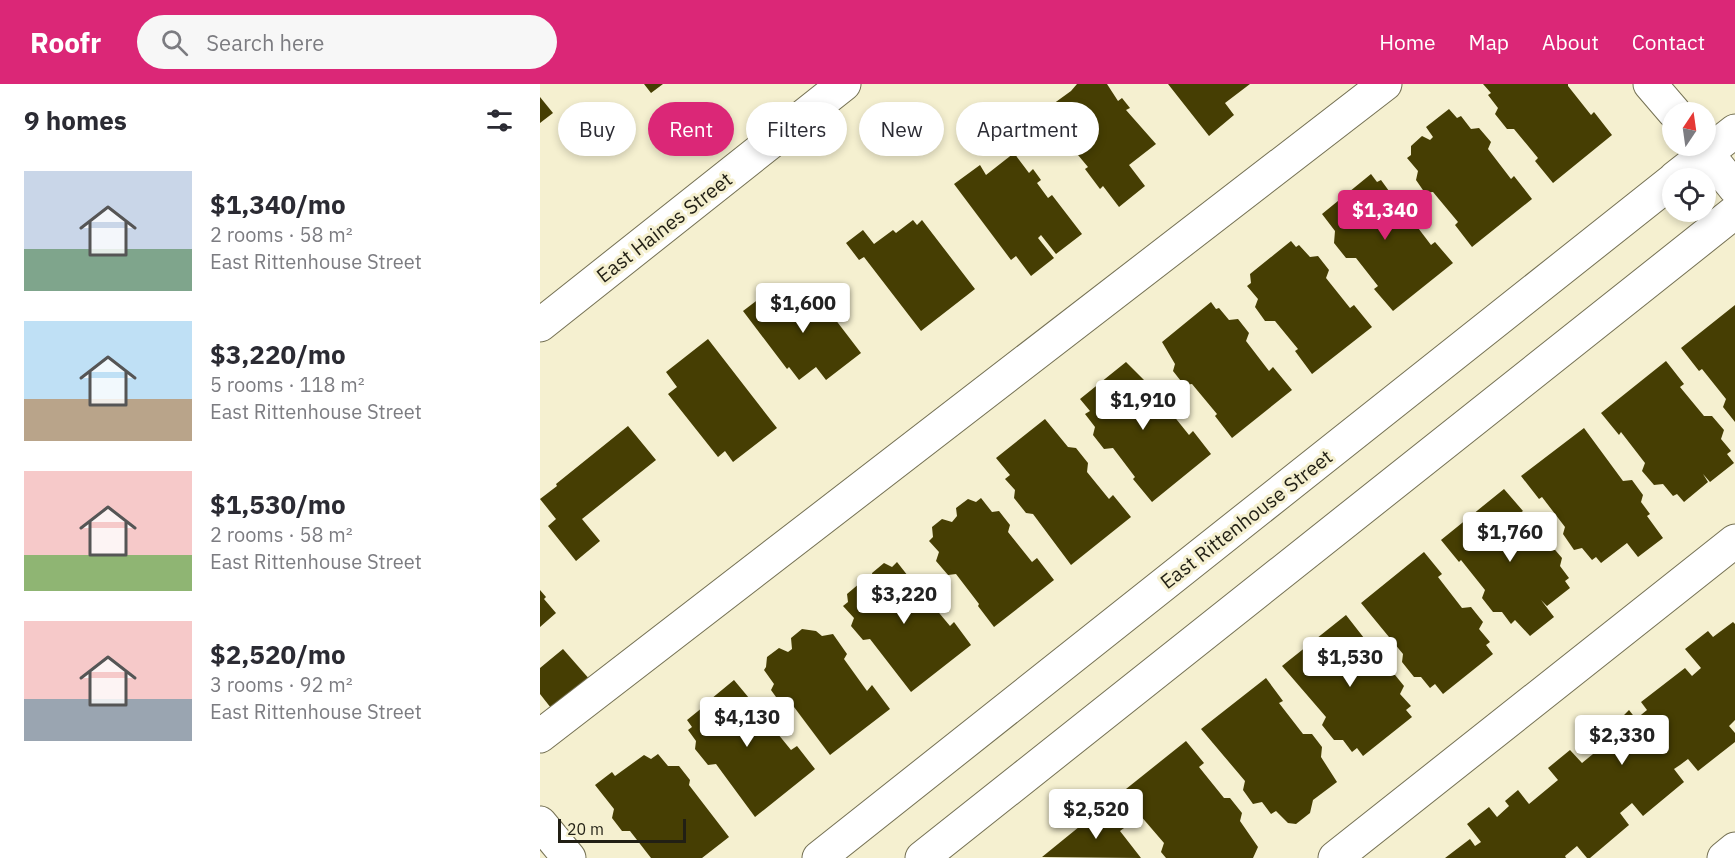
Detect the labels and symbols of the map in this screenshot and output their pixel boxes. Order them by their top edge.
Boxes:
north arrow [1662,102,1716,156]
street label: East Haines Street [591,166,737,288]
pin: $1,340 [1336,190,1434,241]
pin: $1,600 [754,283,852,334]
pin: $1,910 [1094,380,1192,431]
street label: East Rittenhouse Street [1154,443,1338,595]
pin: $1,760 [1461,512,1559,563]
pin: $3,220 [855,574,953,625]
pin: $1,530 [1301,637,1399,688]
pin: $4,130 [698,697,796,748]
pin: $2,330 [1573,715,1671,766]
pin: $2,520 [1047,789,1145,840]
scale bar [558,816,686,844]

